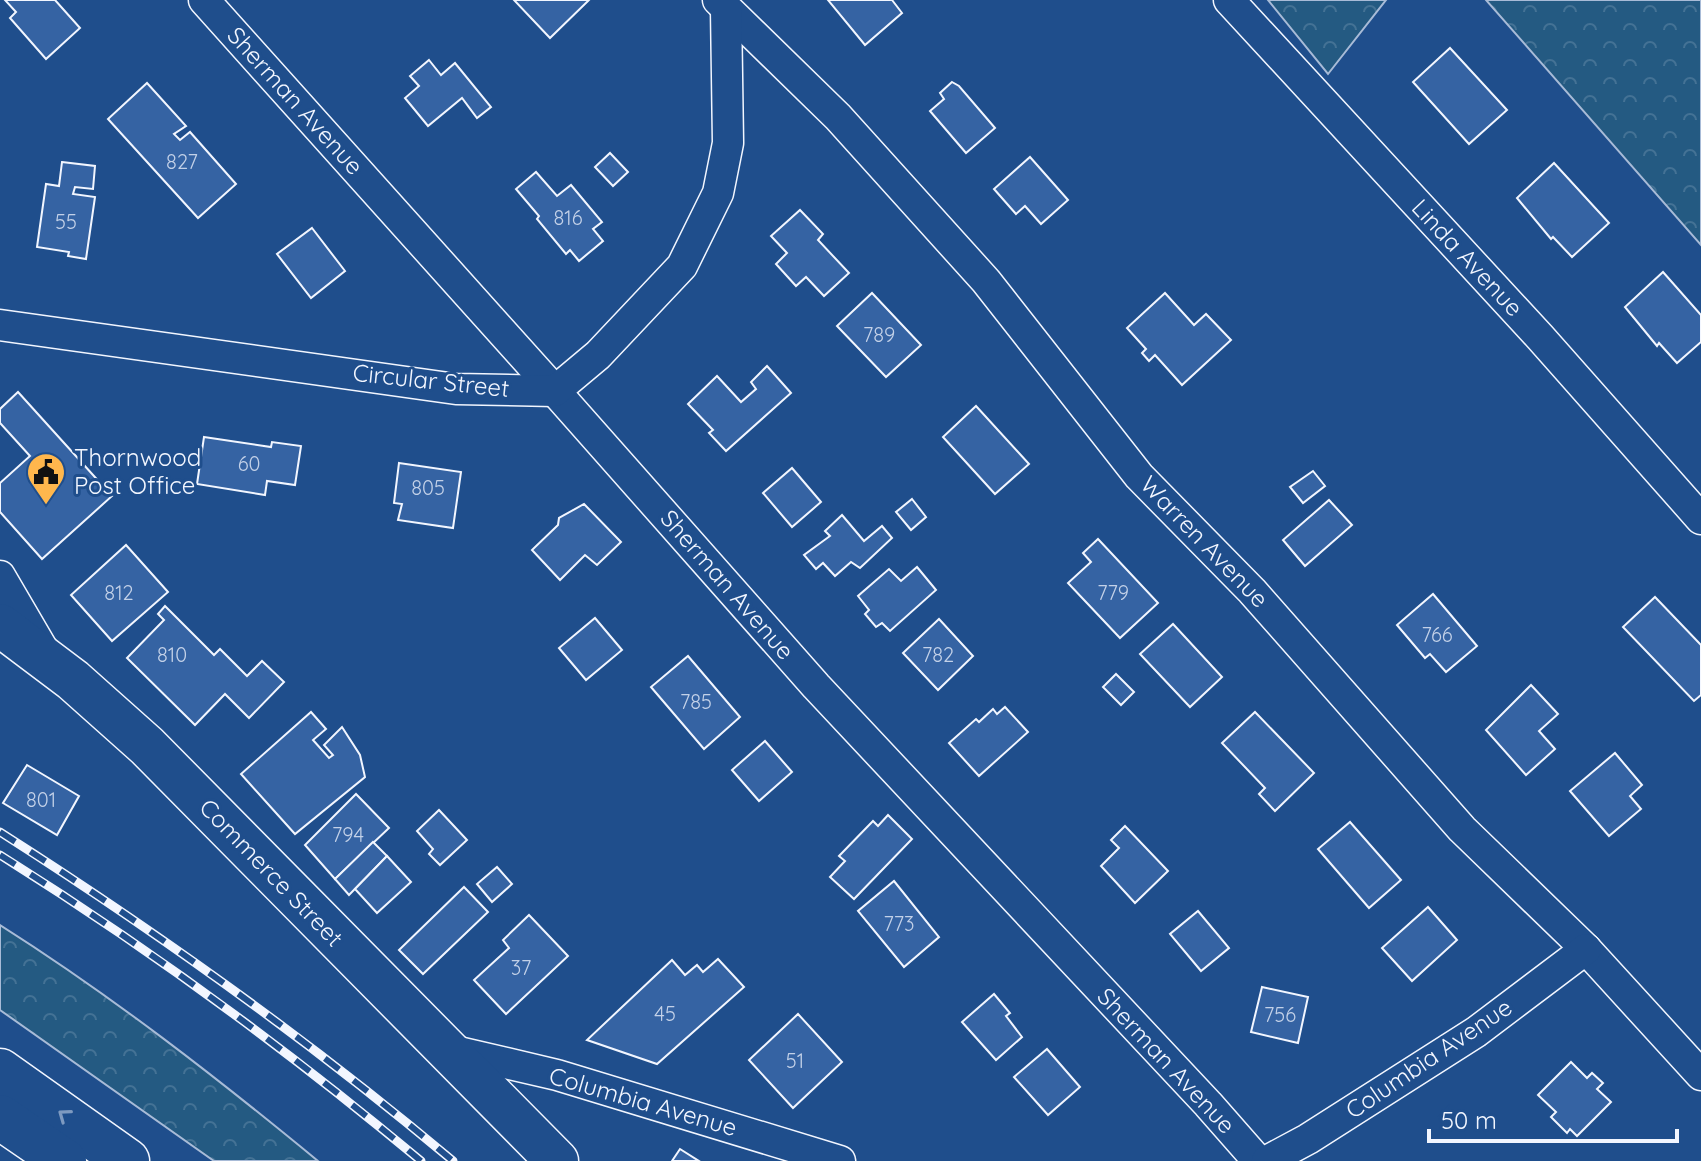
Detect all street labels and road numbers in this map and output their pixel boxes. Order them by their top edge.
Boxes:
street label: Sherman Avenue [221,20,370,181]
street label: Linda Avenue [1406,192,1530,322]
street label: Circular Street [351,357,511,403]
street label: Warren Avenue [1134,469,1275,613]
street label: Sherman Avenue [654,503,801,665]
street label: Commerce Street [193,792,350,953]
street label: Sherman Avenue [1091,981,1242,1140]
street label: Columbia Avenue [1340,992,1517,1125]
street label: Columbia Avenue [546,1060,741,1142]

